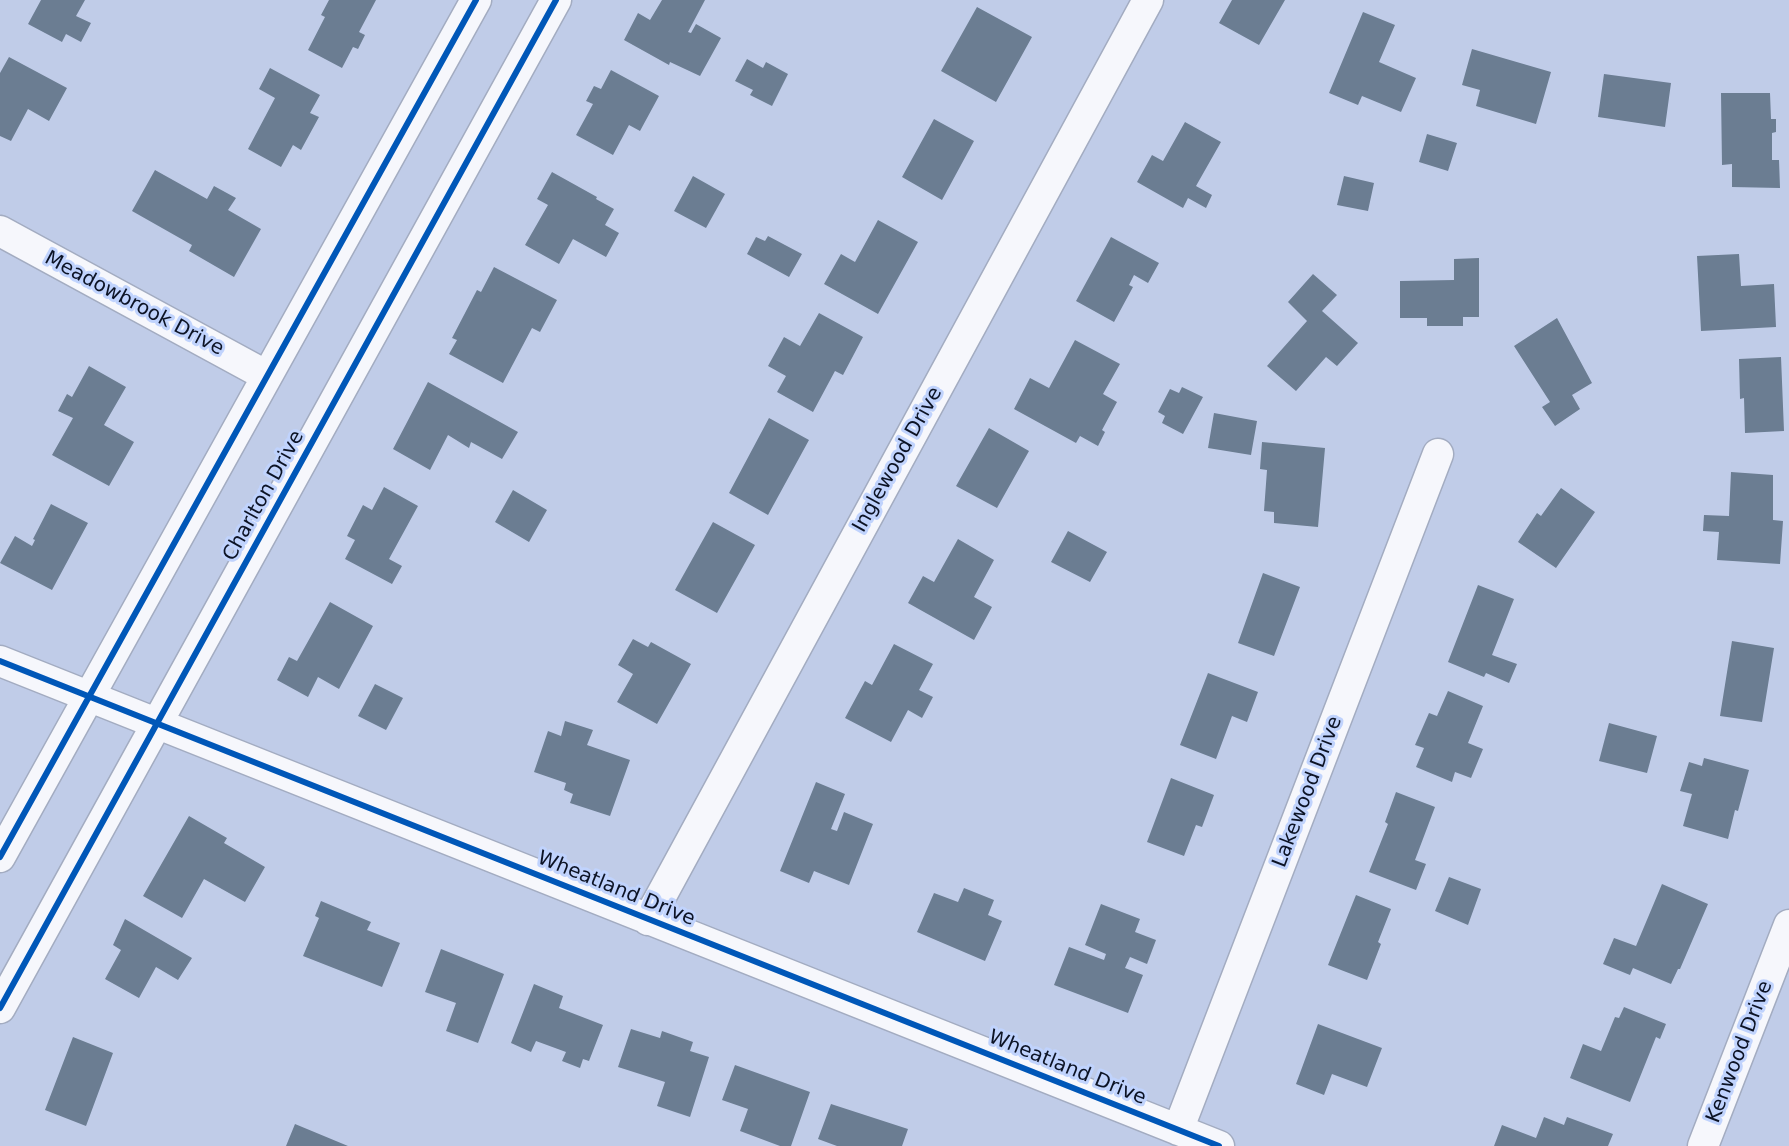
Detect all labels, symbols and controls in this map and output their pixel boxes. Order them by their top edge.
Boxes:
street label: Meadowbrook Drive [40,247,228,361]
street label: Inglewood Drive [848,383,948,537]
street label: Charlton Drive [218,427,310,565]
street label: Lakewood Drive [1268,713,1348,871]
street label: Wheatland Drive [534,846,698,932]
street label: Kenwood Drive [1702,978,1778,1126]
street label: Wheatland Drive [985,1025,1149,1111]

